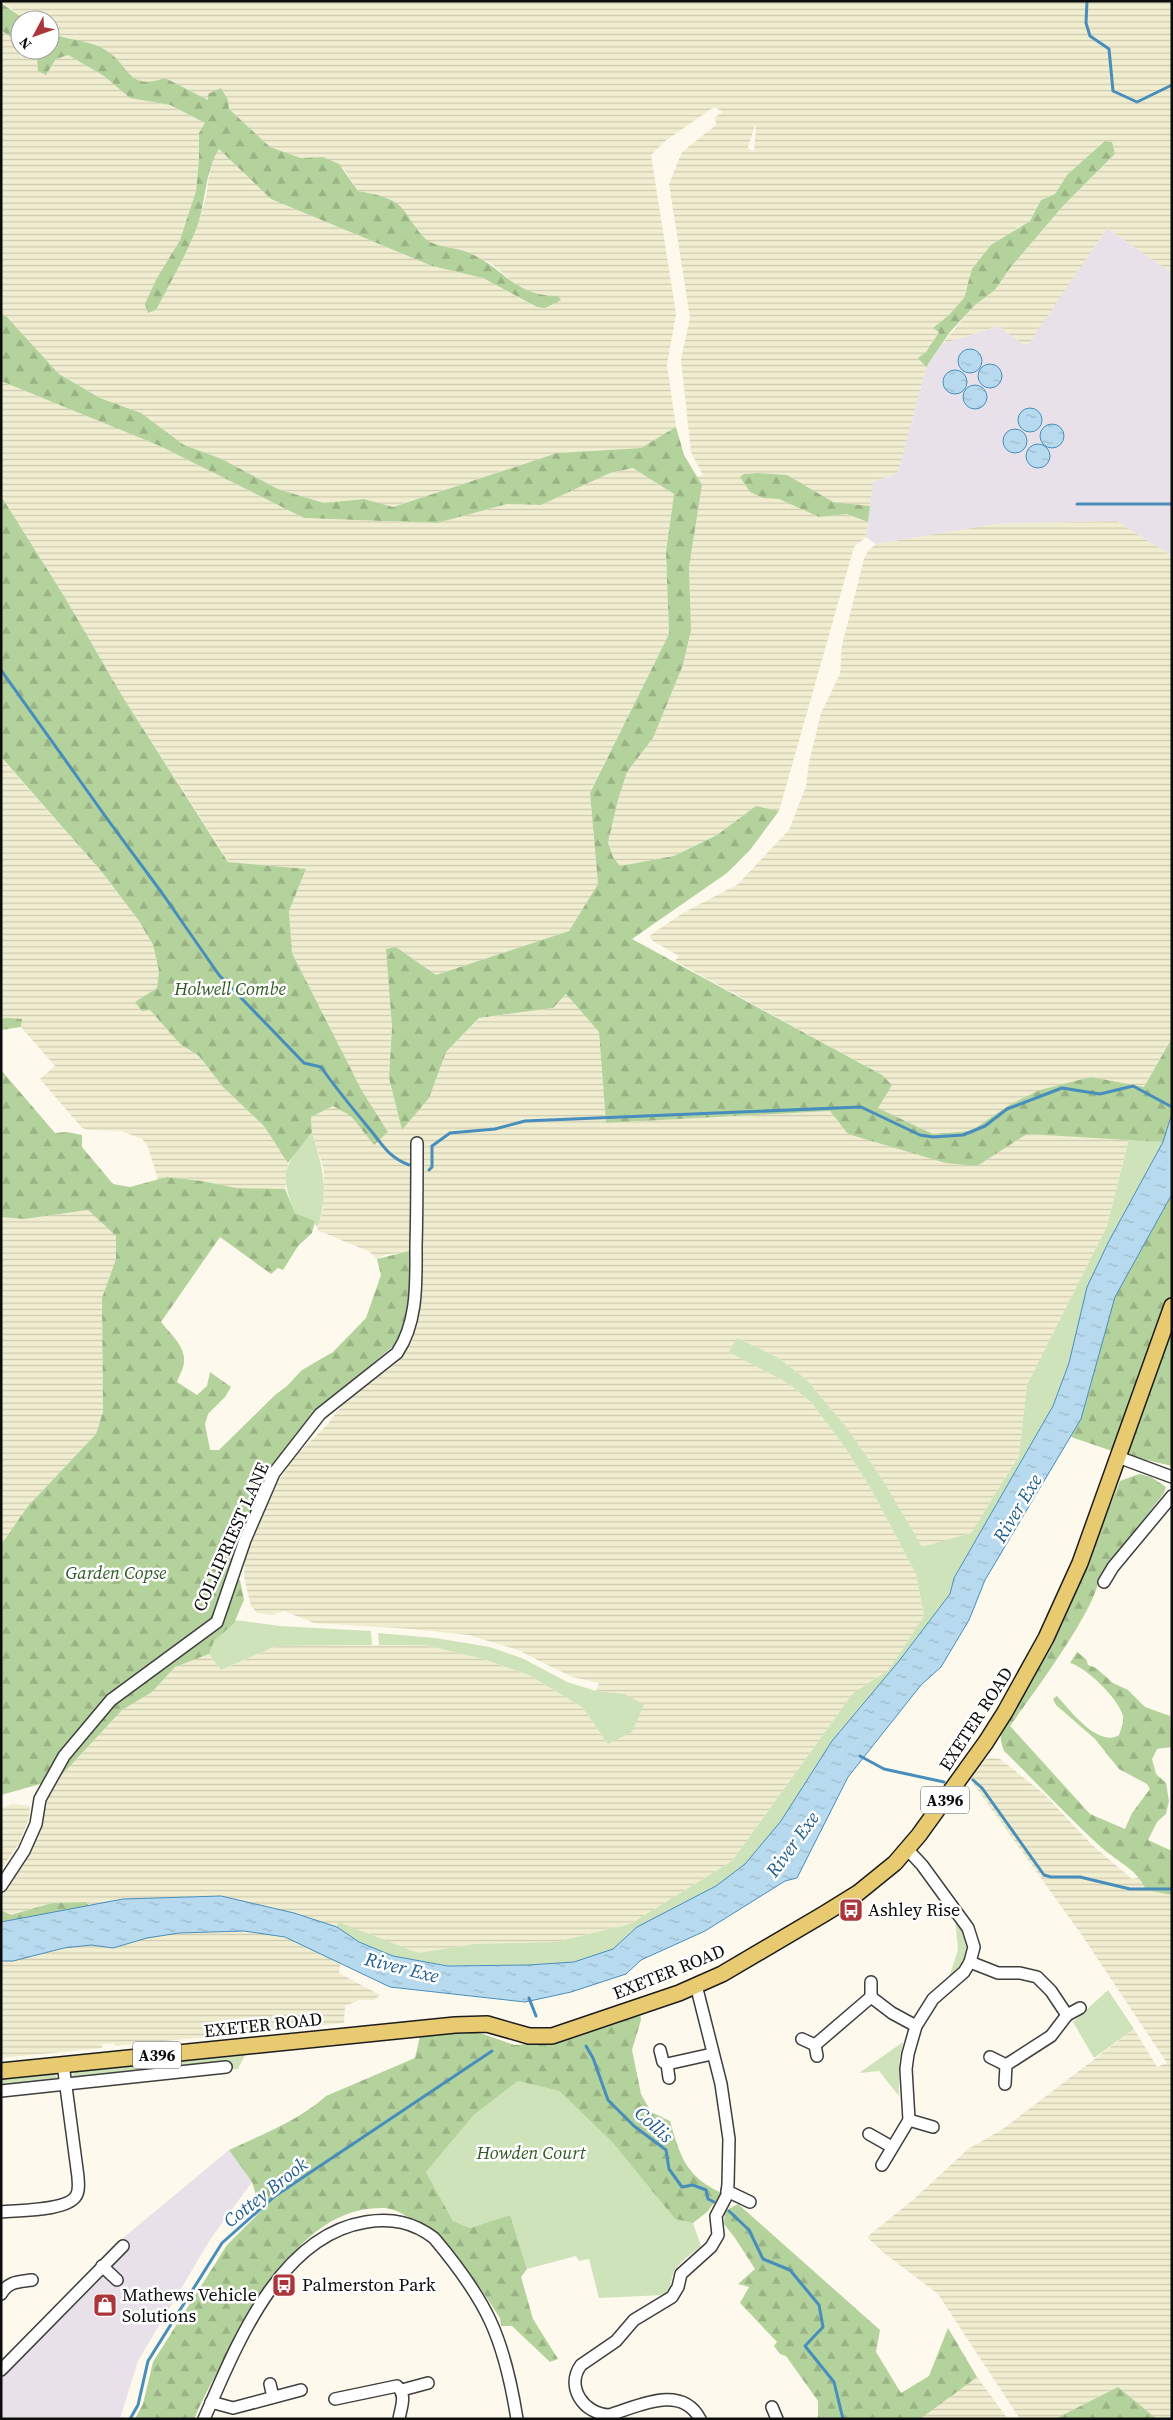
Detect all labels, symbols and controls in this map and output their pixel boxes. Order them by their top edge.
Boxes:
north arrow [10,10,60,60]
text: N [14,33,36,54]
park label: Holwell Combe [173,976,286,1001]
street label: COLLIPRIEST LANE [186,1458,275,1615]
water label: River Exe [986,1469,1048,1548]
park label: Garden Copse [66,1560,167,1585]
street label: EXETER ROAD [933,1662,1018,1775]
road number: A396 [921,1786,969,1814]
water label: River Exe [759,1806,825,1883]
bus stop icon: Ashley Rise [838,1897,864,1923]
place label: Ashley Rise [868,1897,960,1922]
street label: EXETER ROAD [609,1938,729,2005]
water label: River Exe [361,1945,442,1989]
street label: EXETER ROAD [202,2006,323,2043]
road number: A396 [133,2042,181,2068]
water label: Collis [629,2100,679,2148]
park label: Howden Court [476,2140,587,2165]
water label: Cottey Brook [218,2151,312,2233]
bus stop icon: Palmerston Park [271,2272,297,2298]
place label: Palmerston Park [302,2272,436,2297]
place label: Mathews Vehicle Solutions [122,2282,257,2328]
shop icon: Mathews Vehicle Solutions [92,2292,118,2318]

